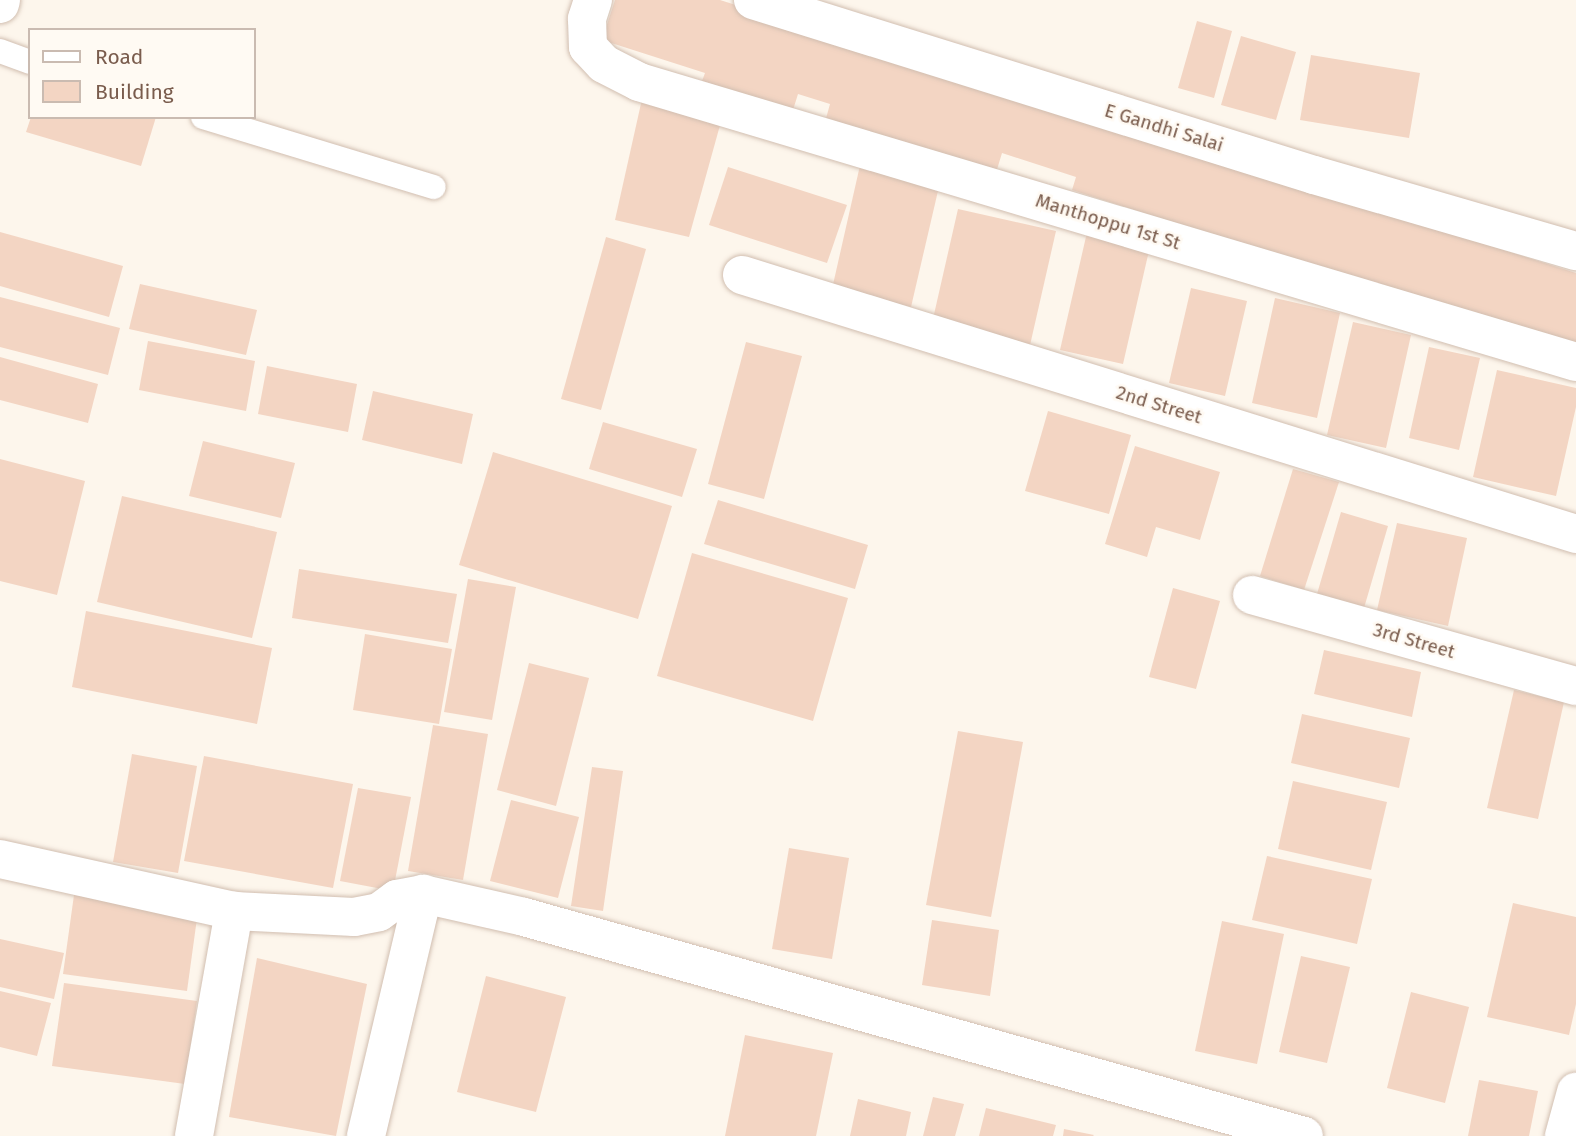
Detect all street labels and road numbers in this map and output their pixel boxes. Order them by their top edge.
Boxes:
street label: E Gandhi Salai [1102,99,1226,157]
street label: Manthoppu 1st St [1033,189,1183,255]
street label: 2nd Street [1113,381,1205,429]
street label: 3rd Street [1370,618,1458,664]

